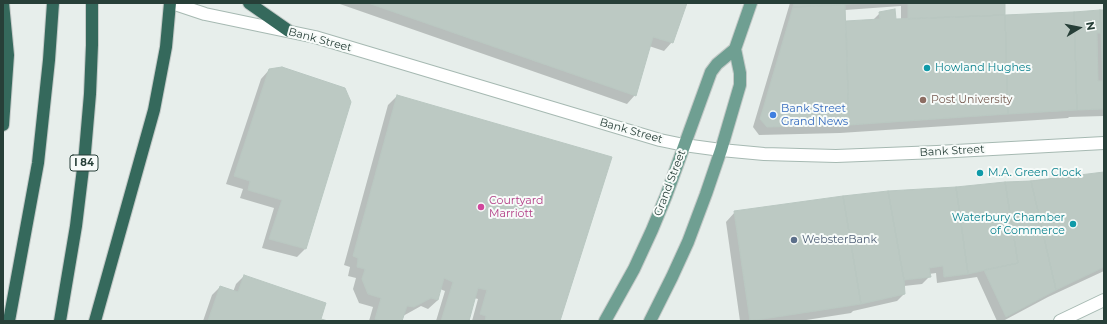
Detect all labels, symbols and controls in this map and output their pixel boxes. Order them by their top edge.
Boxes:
north arrow [1059,8,1099,48]
text: N [1083,20,1098,32]
street label: Bank Street [287,25,353,55]
place label: Howland Hughes [935,61,1031,75]
marker: Howland Hughes [922,63,932,73]
place label: Post University [931,93,1013,107]
marker: Post University [918,95,928,105]
place label: Bank Street Grand News [781,102,848,128]
marker: Bank Street Grand News [768,110,778,120]
street label: Bank Street [598,116,664,146]
street label: Bank Street [919,143,985,159]
street label: Grand Street [651,148,689,218]
road number: I 84 [70,155,98,171]
place label: M.A. Green Clock [988,166,1081,180]
marker: M.A. Green Clock [975,168,985,178]
place label: Courtyard Marriott [489,194,543,220]
marker: Courtyard Marriott [476,202,486,212]
place label: Waterbury Chamber of Commerce [952,211,1065,237]
marker: Waterbury Chamber of Commerce [1068,219,1078,229]
place label: WebsterBank [802,233,877,247]
marker: WebsterBank [789,235,799,245]

